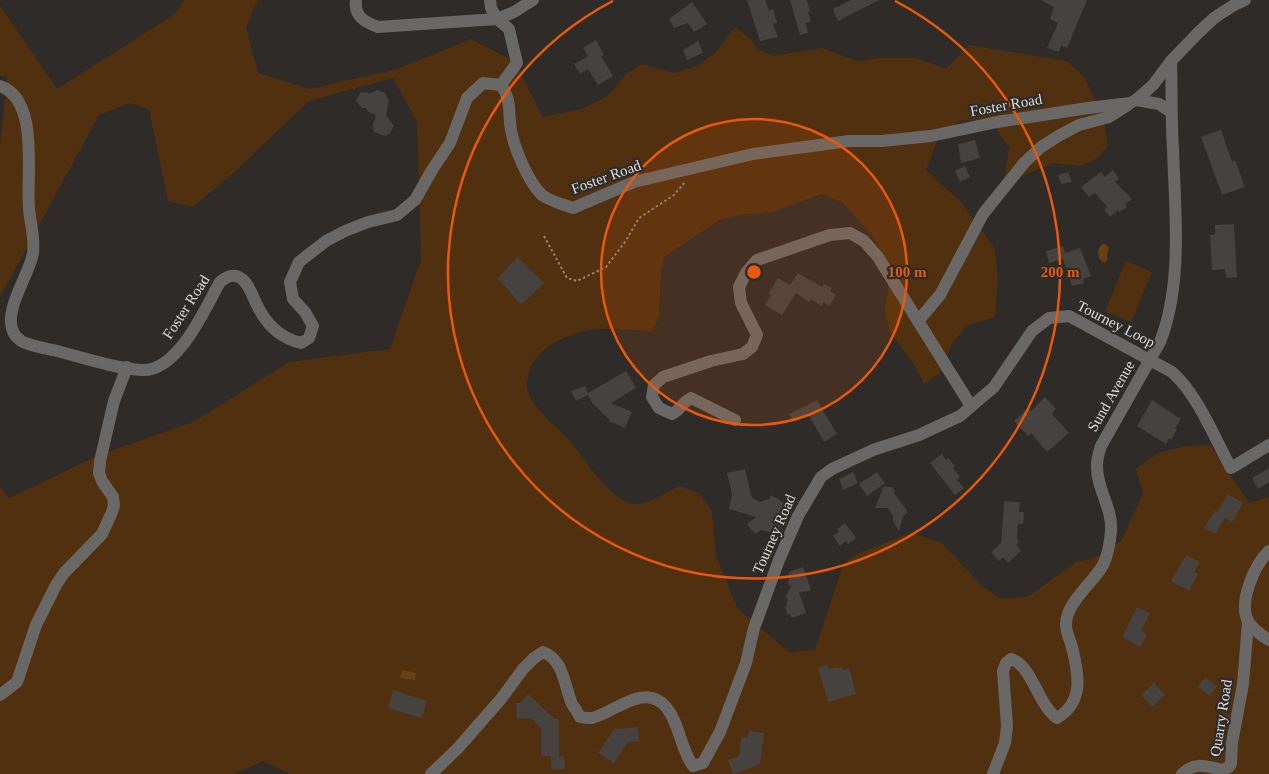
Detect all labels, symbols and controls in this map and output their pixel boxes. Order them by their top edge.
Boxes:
street label: Foster Road [969,91,1044,119]
street label: Foster Road [569,157,643,197]
centre of rings [745,263,763,281]
text: 100 m [888,264,927,280]
text: 200 m [1041,264,1080,280]
street label: Foster Road [159,272,213,342]
street label: Tourney Loop [1074,298,1158,350]
street label: Sund Avenue [1084,357,1138,434]
street label: Tourney Road [749,491,799,576]
street label: Quarry Road [1207,678,1235,758]

